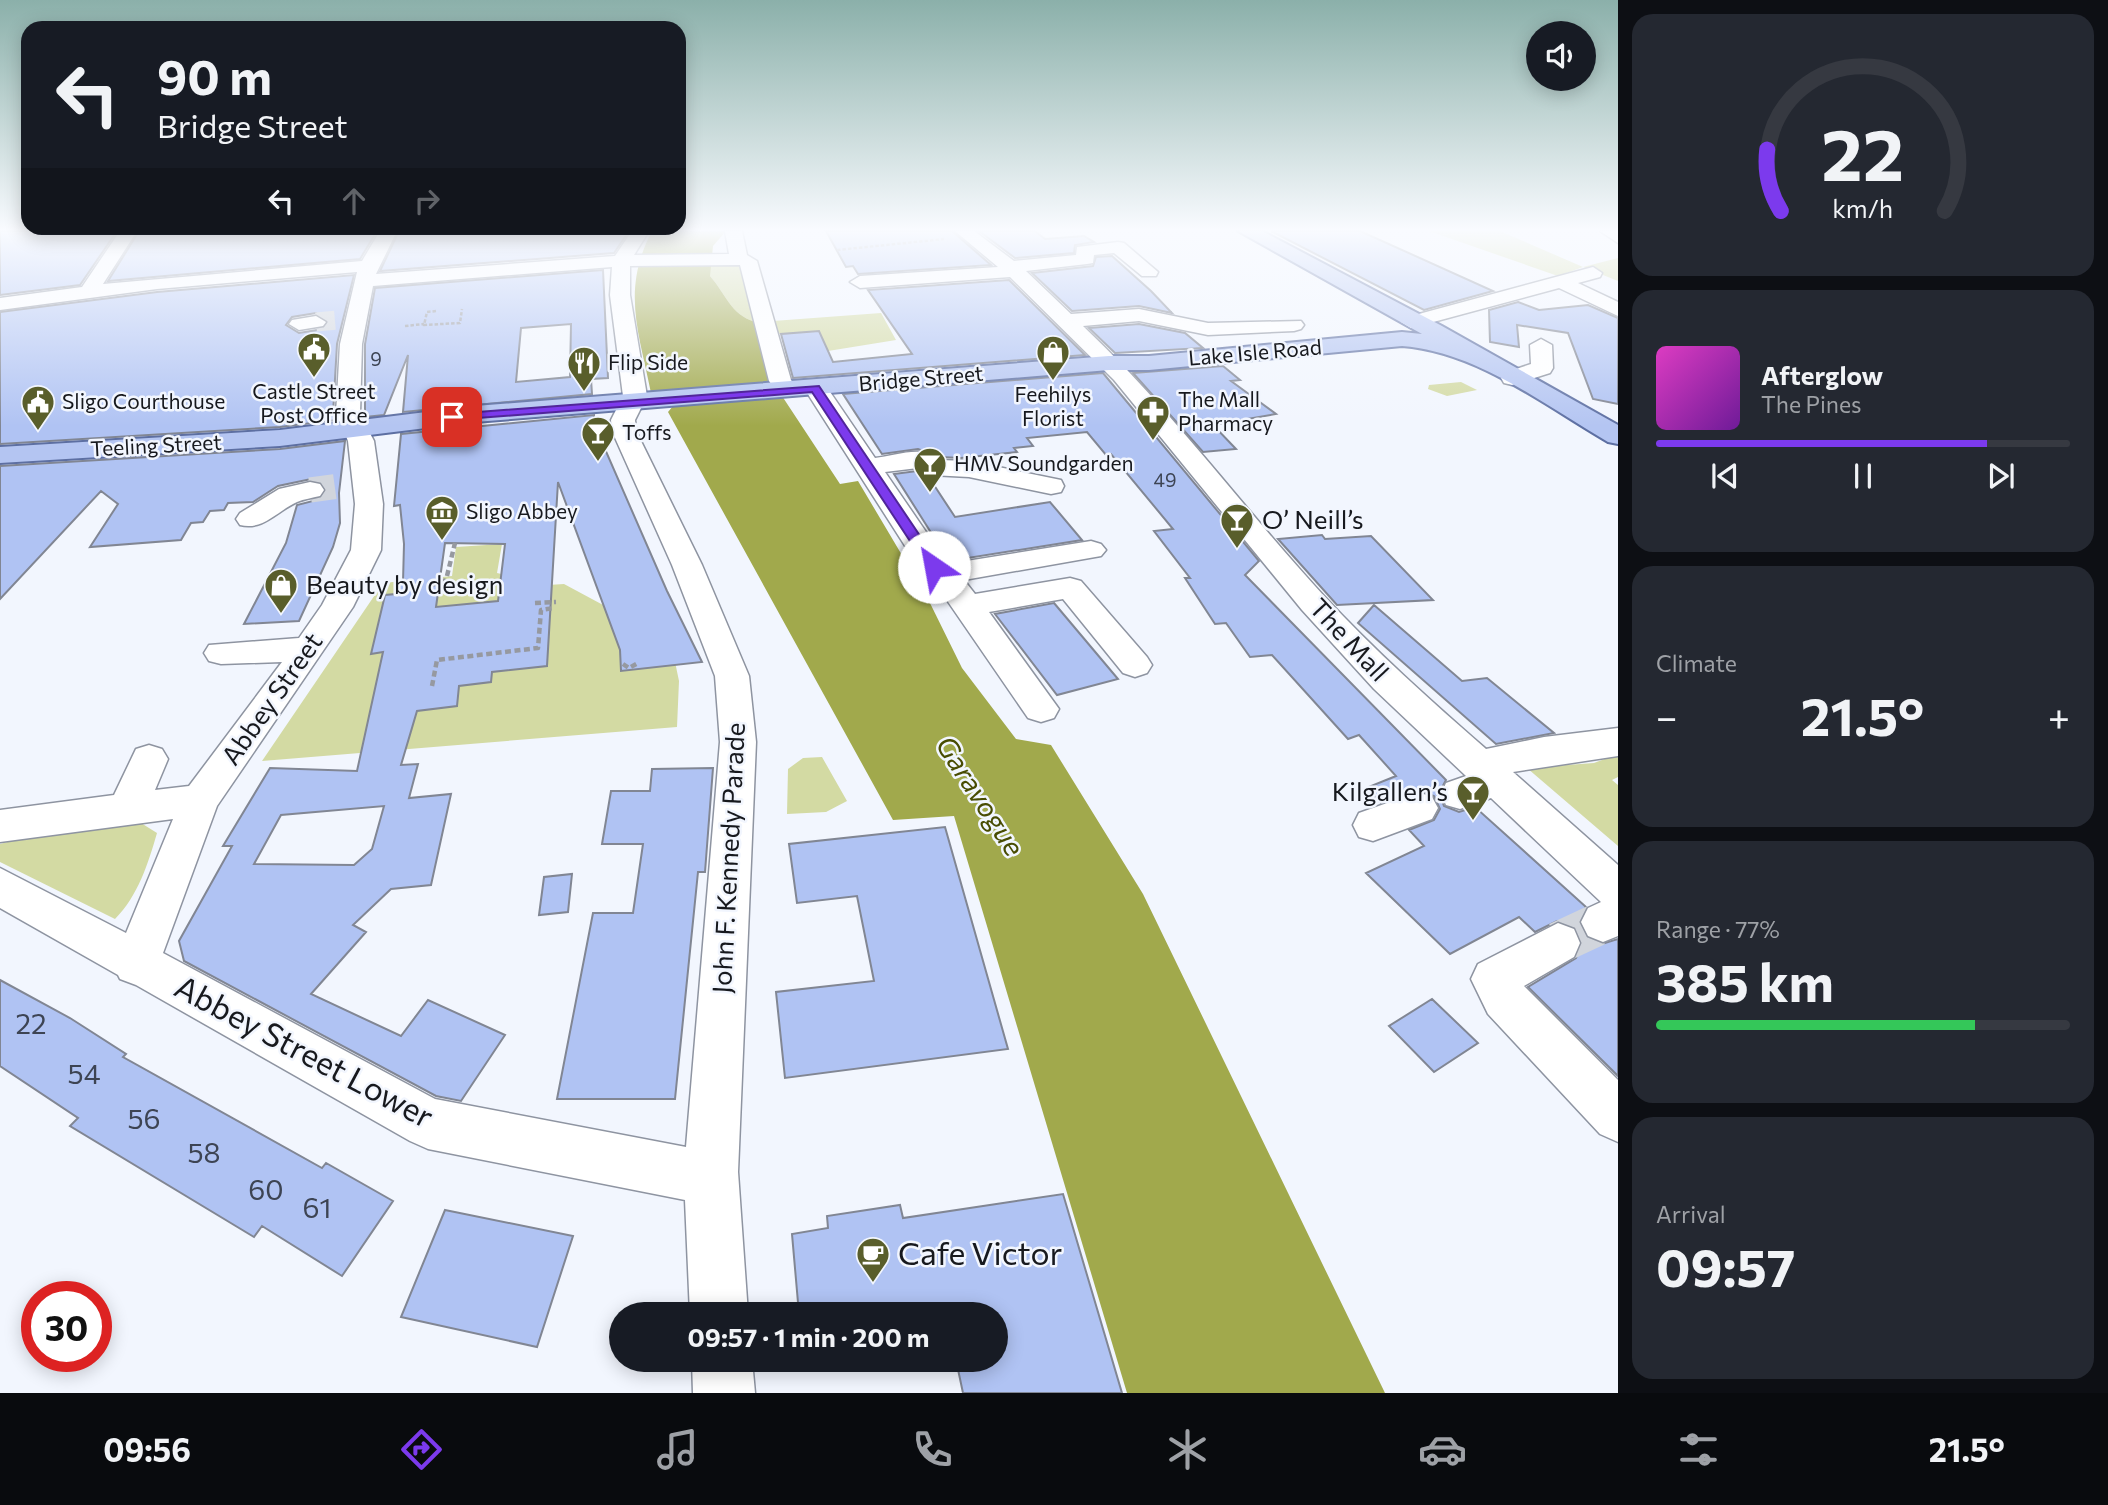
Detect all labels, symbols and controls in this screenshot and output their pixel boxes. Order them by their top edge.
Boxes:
map controls [1526,21,1596,91]
button: sound [1526,21,1596,91]
text: 90 m [157,45,272,105]
icon: left [42,49,133,140]
text: Bridge Street [157,105,348,145]
text: 22 [1822,107,1904,196]
icon: left [262,182,300,220]
icon: ahead [335,182,373,220]
icon: right [408,182,446,220]
text: km/h [1833,193,1893,223]
public building icon: Castle Street Post Office [295,330,333,379]
shop icon: Feehilys Florist [1034,333,1072,382]
street label: Lake Isle Road [1187,333,1323,370]
restaurant icon: Flip Side [565,344,603,393]
house number: 9 [370,347,382,370]
place label: Flip Side [608,349,688,374]
text: Afterglow [1761,359,1883,390]
street label: Bridge Street [857,360,984,395]
place label: Castle Street Post Office [252,378,376,427]
place label: Feehilys Florist [1015,381,1091,430]
public building icon: Sligo Courthouse [19,383,57,432]
place label: The Mall Pharmacy [1178,386,1273,435]
pin [422,387,482,447]
place label: Sligo Courthouse [62,388,225,413]
text: The Pines [1761,390,1862,418]
pharmacy icon: The Mall Pharmacy [1134,393,1172,442]
icon: arrive [433,398,471,436]
bar icon: Toffs [579,414,617,463]
place label: Toffs [622,419,672,444]
street label: Teeling Street [90,429,222,460]
bar icon: HMV Soundgarden [911,445,949,494]
place label: HMV Soundgarden [954,450,1134,475]
icon: previous [1706,457,1744,495]
icon: pause [1844,457,1882,495]
icon: next [1982,457,2020,495]
house number: 49 [1154,468,1176,491]
museum icon: Sligo Abbey [423,493,461,542]
place label: Sligo Abbey [466,498,578,523]
bar icon: O’ Neill’s [1218,501,1256,550]
place label: O’ Neill’s [1262,503,1364,534]
position arrow [897,530,971,604]
shop icon: Beauty by design [262,566,300,615]
place label: Beauty by design [306,568,503,599]
street label: The Mall [1304,591,1396,687]
street label: Abbey Street [214,626,328,770]
text: Climate [1656,649,1737,677]
text: 21.5° [1801,683,1924,747]
text: − [1656,692,1678,739]
text: + [2048,692,2070,739]
street label: John F. Kennedy Parade [705,722,750,994]
water label: Garavogue [929,729,1032,862]
bar icon: Kilgallen’s [1454,773,1492,822]
place label: Kilgallen’s [1332,775,1448,806]
text: Range · 77% [1656,915,1780,943]
text: 385 km [1656,949,1834,1013]
street label: Abbey Street Lower [169,965,441,1135]
house number: 22 [15,1006,47,1040]
house number: 54 [68,1056,101,1090]
house number: 56 [127,1101,161,1135]
house number: 58 [187,1135,221,1169]
house number: 60 [248,1172,284,1206]
house number: 61 [303,1190,331,1224]
text: Arrival [1656,1200,1726,1228]
place label: Cafe Victor [898,1232,1063,1272]
text: 09:57 [1656,1234,1795,1298]
cafe icon: Cafe Victor [854,1235,892,1284]
speed limit sign: 30 [21,1281,112,1372]
text: 09:57 · 1 min · 200 m [688,1321,929,1352]
icon: directions [397,1425,446,1474]
icon: music [653,1425,702,1474]
icon: phone [908,1425,957,1474]
icon: climate [1163,1425,1212,1474]
icon: car [1418,1425,1467,1474]
icon: filters [1674,1425,1723,1474]
text: 09:56 [103,1429,191,1469]
text: 21.5° [1929,1429,2005,1469]

